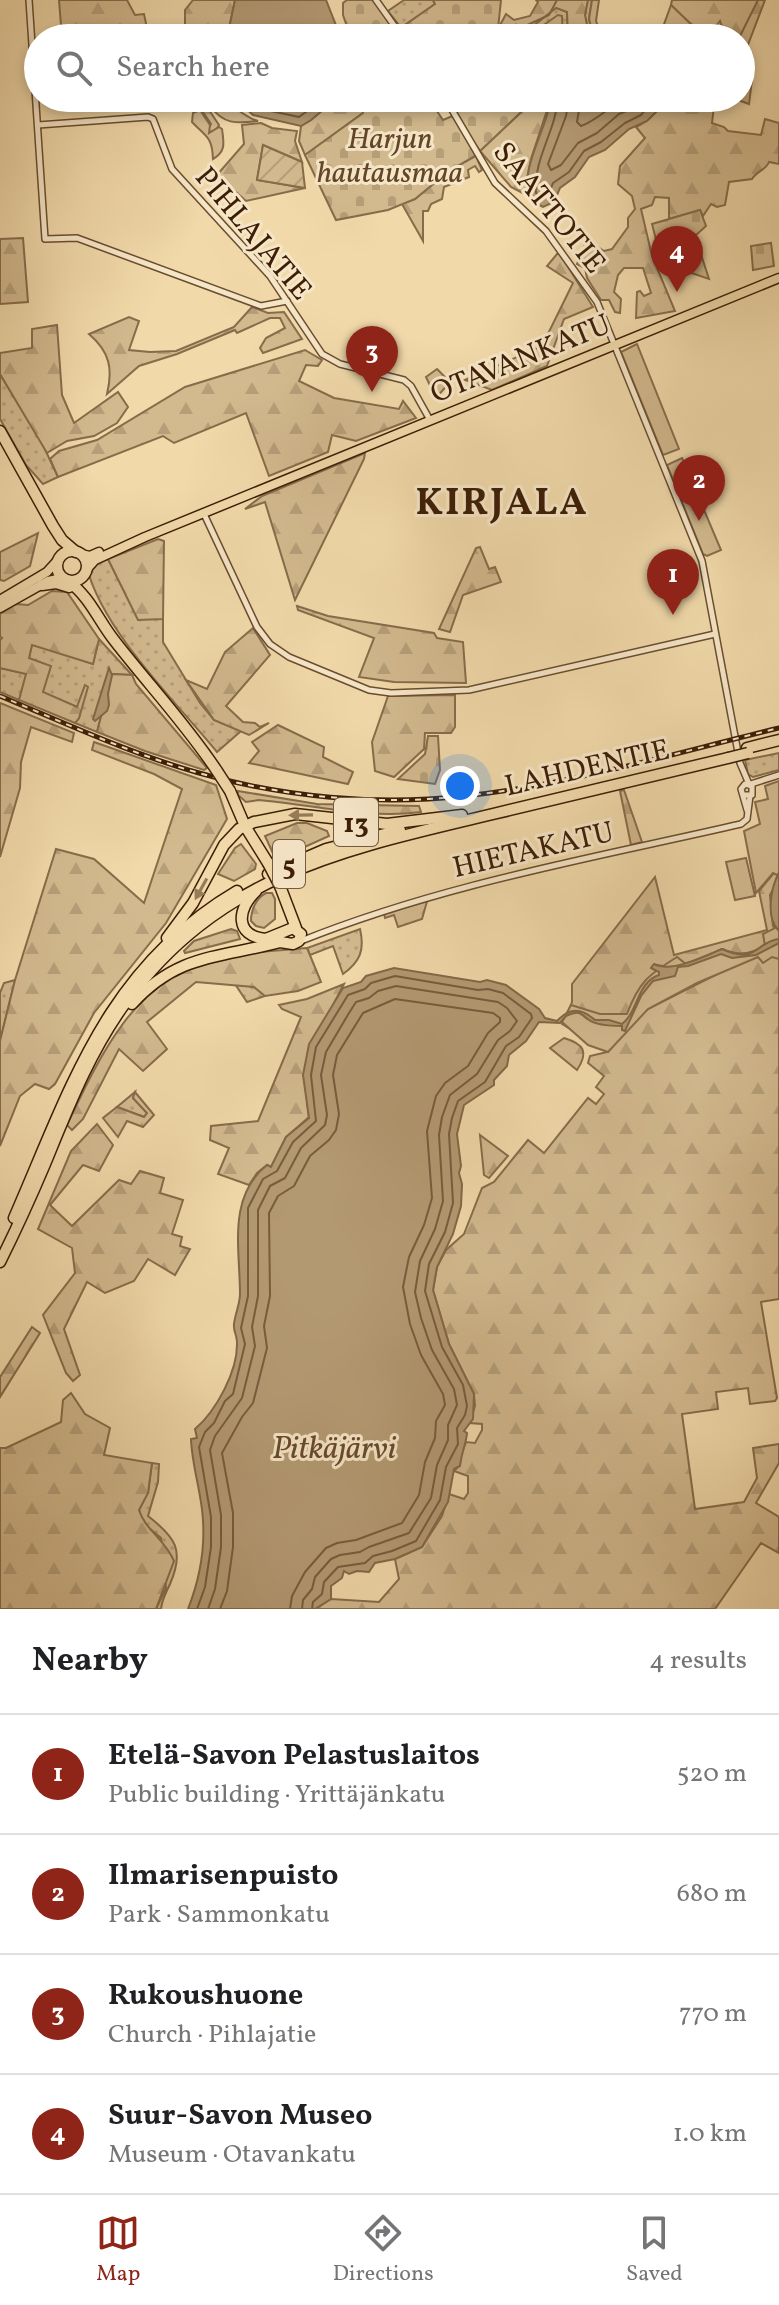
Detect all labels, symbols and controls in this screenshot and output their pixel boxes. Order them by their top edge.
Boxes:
search box [24,24,755,112]
icon: search [52,46,96,90]
text: Search here [116,47,270,89]
park label: Harjun hautausmaa [317,119,463,195]
street label: SAATTOTIE [482,133,615,283]
street label: PIHLAJATIE [184,158,321,310]
pin: 4 [651,226,703,292]
street label: OTAVANKATU [424,305,617,415]
pin: 3 [346,326,398,392]
pin: 2 [673,455,725,521]
district label: KIRJALA [416,478,588,531]
pin: 1 [647,549,699,615]
street label: LAHDENTIE [501,730,674,808]
your location [440,766,480,806]
road number: 13 [334,798,378,846]
one-way arrow [288,809,313,821]
street label: HIETAKATU [449,812,618,890]
road number: 5 [273,840,305,888]
one-way arrow [194,877,207,900]
water label: Pitkäjärvi [272,1428,397,1472]
text: Nearby [32,1638,148,1685]
text: 4 results [649,1643,747,1679]
text: Etelä-Savon Pelastuslaitos [108,1735,480,1777]
text: 1 [53,1756,63,1792]
text: 520 m [677,1756,747,1792]
text: Public building · Yrittäjänkatu [108,1777,445,1813]
text: Ilmarisenpuisto [108,1855,339,1897]
text: 2 [51,1876,65,1912]
text: 680 m [677,1876,747,1912]
text: Park · Sammonkatu [108,1897,330,1933]
text: Rukoushuone [108,1975,303,2017]
text: 3 [51,1996,65,2032]
text: 770 m [679,1996,747,2032]
text: Church · Pihlajatie [108,2017,316,2053]
text: Suur-Savon Museo [108,2095,372,2137]
text: 4 [50,2116,66,2152]
text: 1.0 km [673,2116,747,2152]
text: Museum · Otavankatu [108,2137,356,2173]
tab: Map [96,2211,140,2290]
tab: Directions [333,2211,434,2290]
tab: Saved [626,2211,683,2290]

